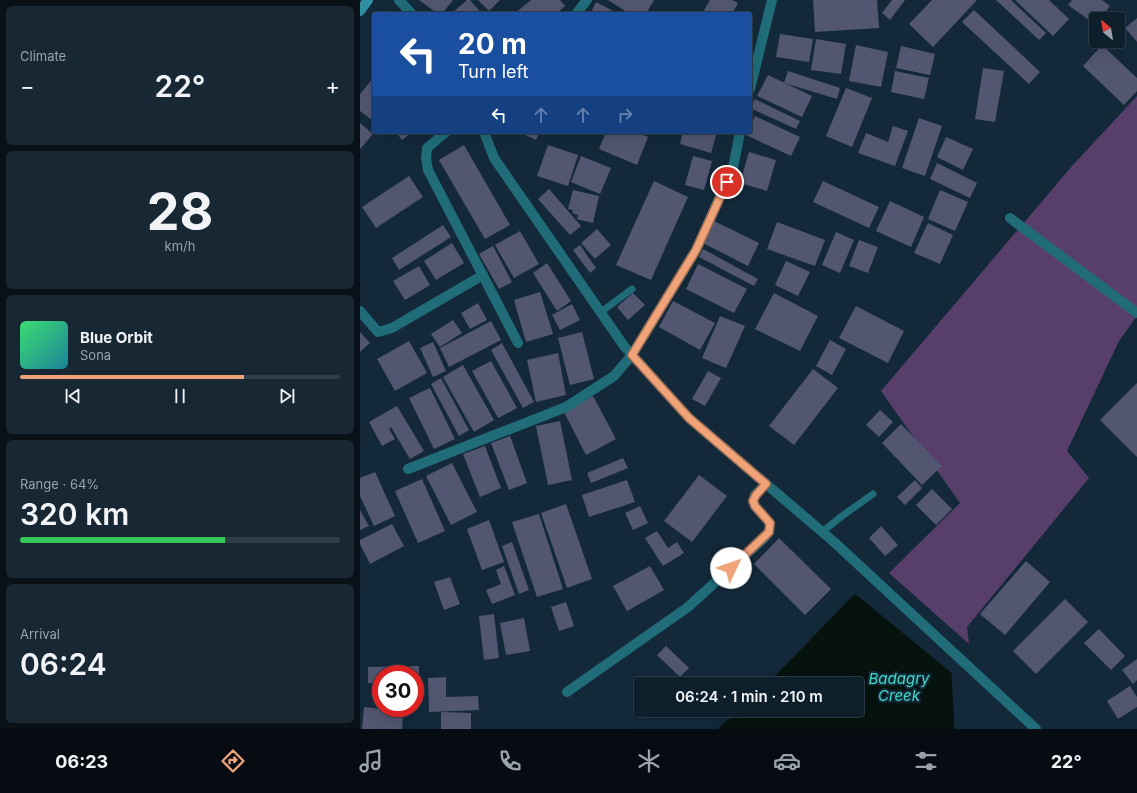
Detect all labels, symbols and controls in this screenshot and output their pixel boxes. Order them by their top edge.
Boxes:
north arrow [1089,12,1125,48]
map controls [1089,12,1125,48]
text: 20 m [458,27,527,61]
icon: left [392,28,444,80]
text: Climate [20,48,66,64]
text: Turn left [458,61,528,82]
text: 22° [154,68,206,104]
text: − [20,73,35,99]
text: + [325,73,340,99]
icon: left [488,104,510,126]
icon: ahead [530,104,552,126]
icon: ahead [572,104,594,126]
icon: right [614,104,636,126]
pin [710,165,744,199]
icon: arrive [716,171,738,193]
text: 28 [147,180,213,243]
text: km/h [165,238,195,254]
text: Blue Orbit [80,328,153,347]
text: Sona [80,347,111,363]
icon: previous [62,385,84,407]
icon: pause [169,385,191,407]
icon: next [276,385,298,407]
text: Range · 64% [20,476,99,492]
text: 320 km [20,496,129,532]
position arrow [710,547,752,589]
text: Arrival [20,626,60,642]
text: 06:24 [20,646,107,682]
speed limit sign: 30 [372,665,424,717]
water label: Badagry Creek [869,669,930,705]
text: 06:24 · 1 min · 210 m [675,687,823,706]
icon: directions [219,747,247,775]
icon: music [357,747,385,775]
icon: phone [496,747,524,775]
icon: climate [635,747,663,775]
icon: car [773,747,801,775]
icon: filters [912,747,940,775]
text: 06:23 [55,751,108,772]
text: 22° [1051,751,1082,772]

